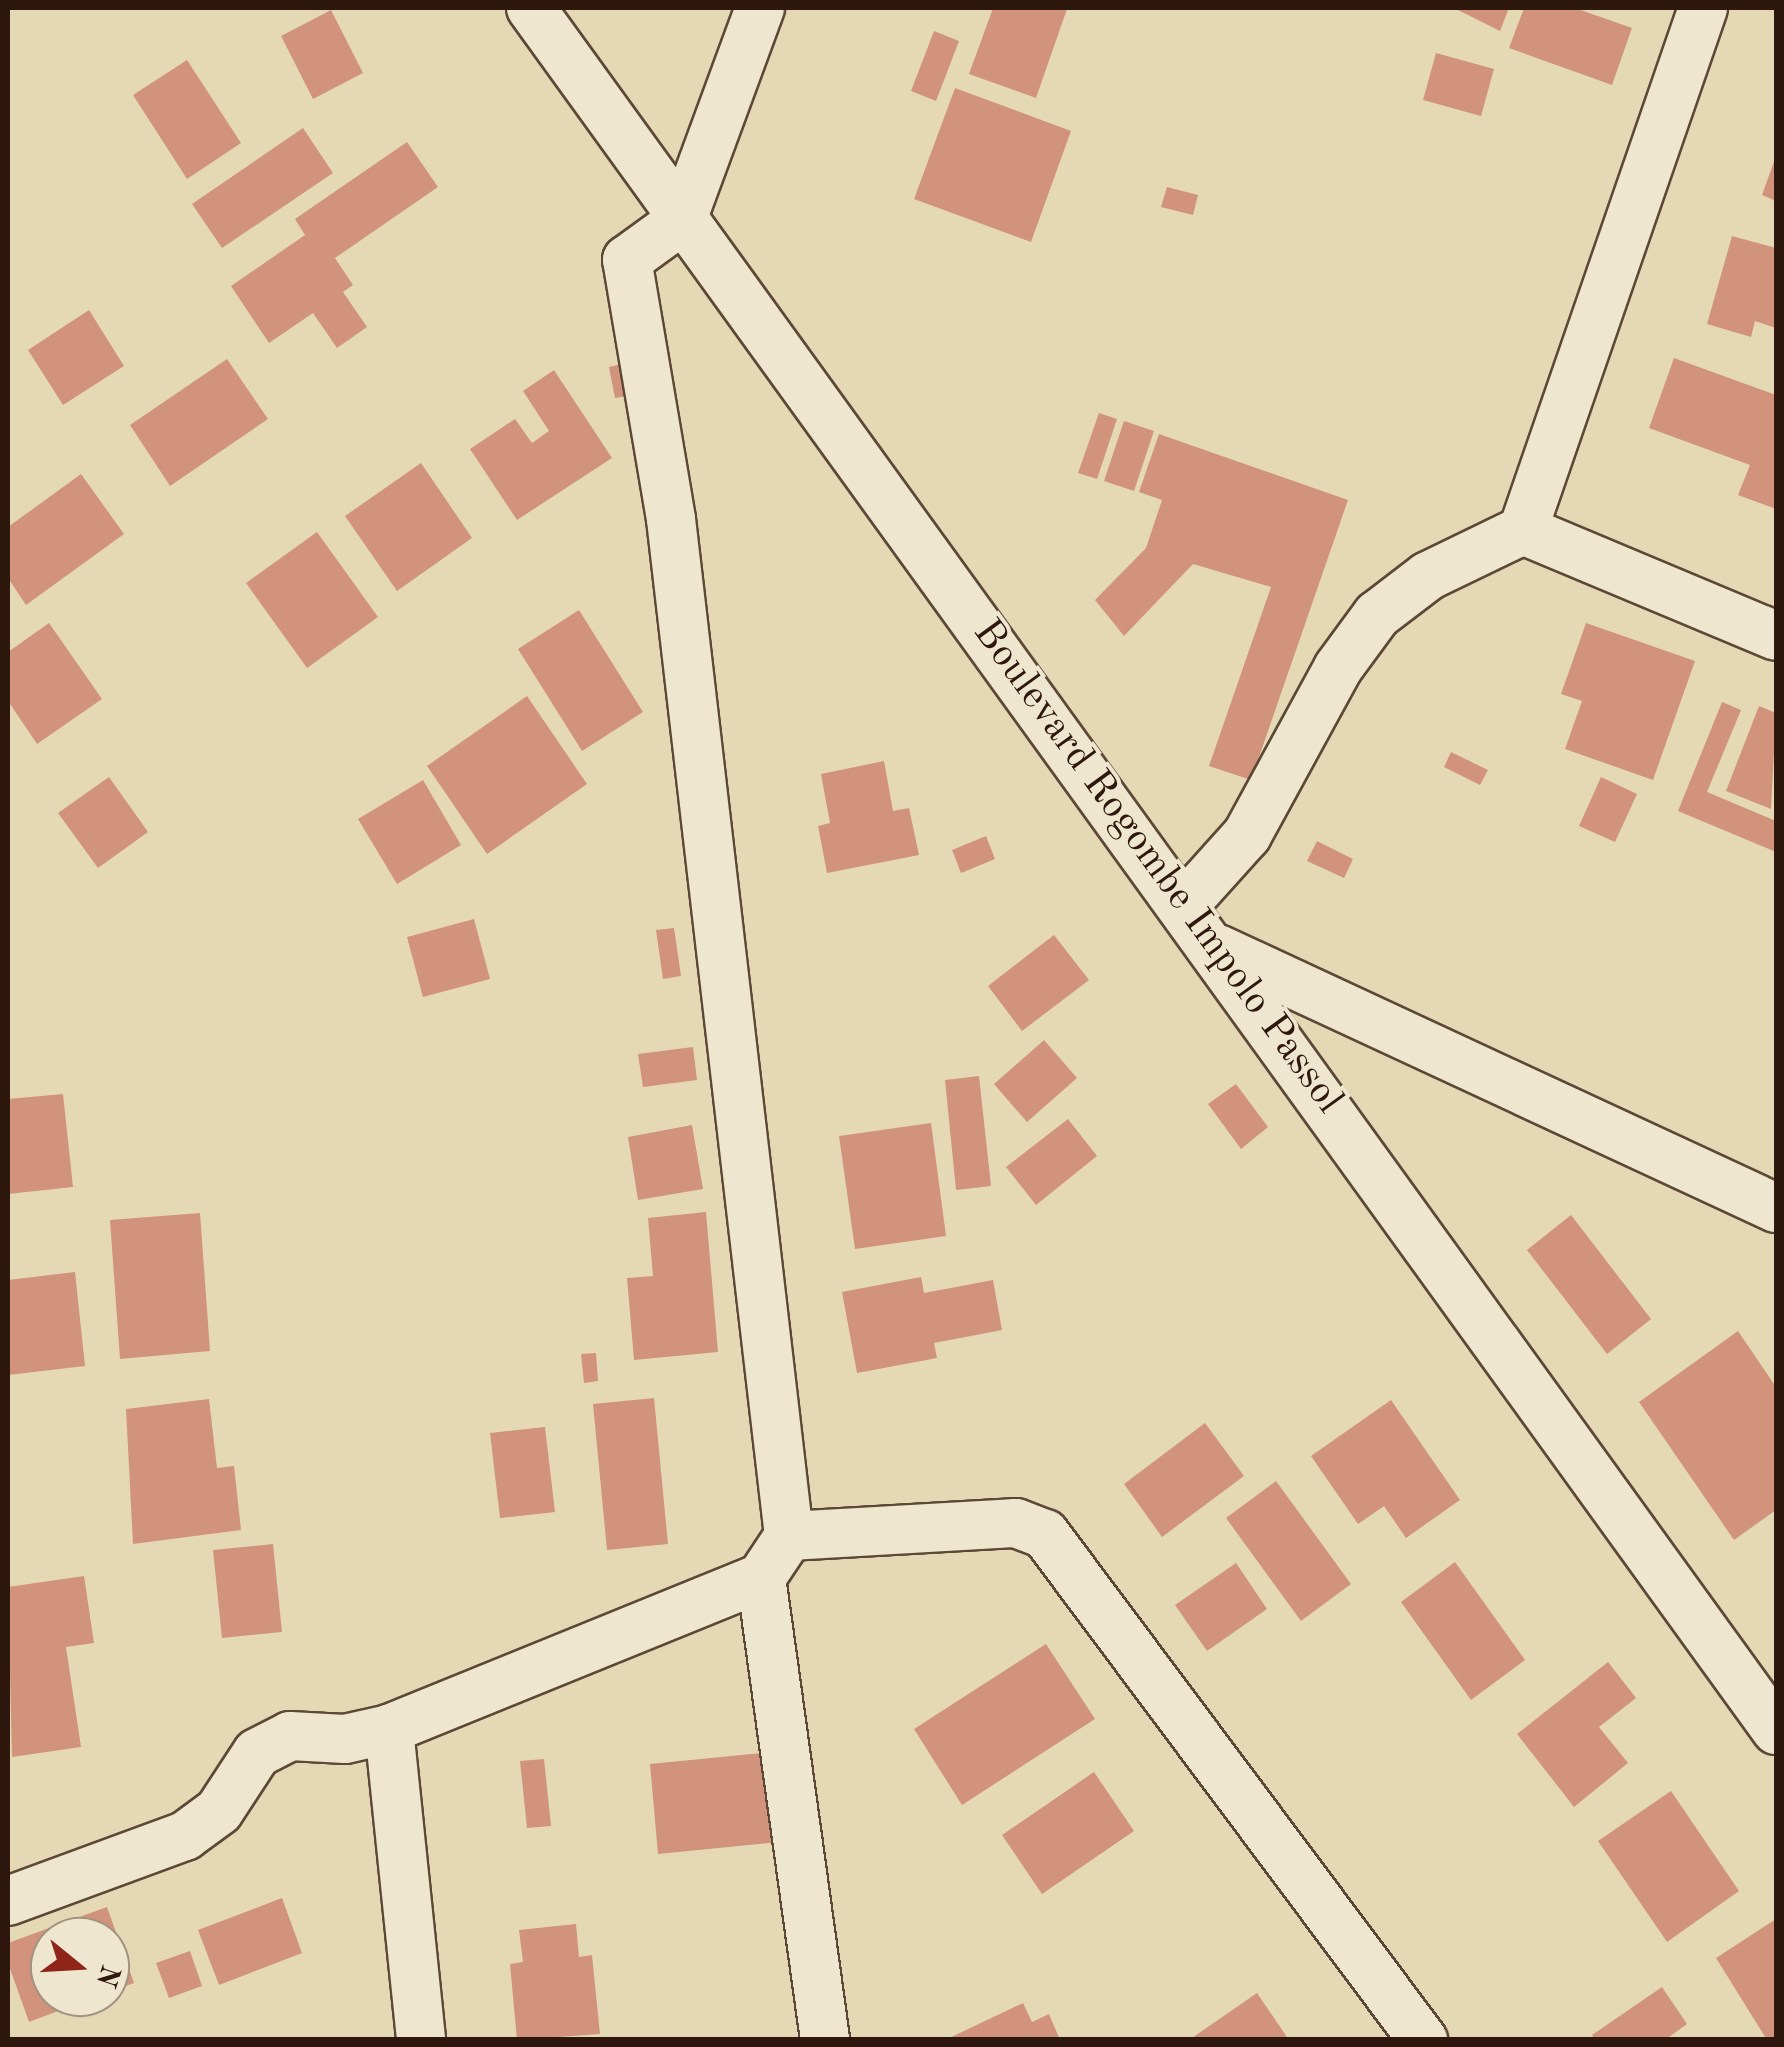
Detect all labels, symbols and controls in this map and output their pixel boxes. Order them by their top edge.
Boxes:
street label: Boulevard Rogombe Impolo Passol [962,611,1352,1123]
north arrow [30,1917,130,2017]
text: N [90,1961,123,1990]

